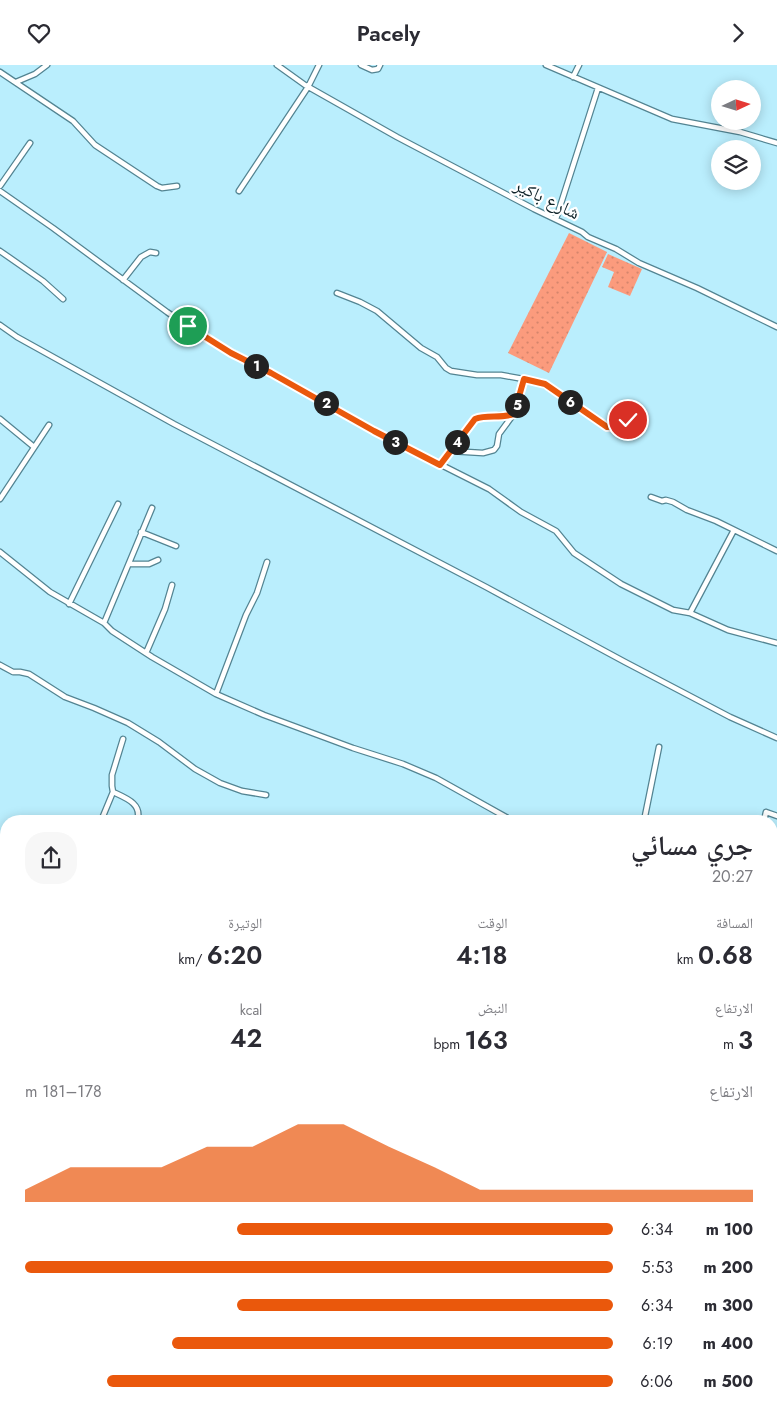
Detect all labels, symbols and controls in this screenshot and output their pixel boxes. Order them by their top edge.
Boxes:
text: Pacely [357,17,420,49]
icon: heart [25,19,53,47]
icon: forward [724,19,752,47]
north arrow [711,80,761,130]
map controls [711,80,761,190]
button: layers [711,140,761,190]
street label: شارع باكير [509,171,584,226]
pin [167,305,209,347]
icon: arrive [174,312,202,340]
pin: 1 [244,353,268,379]
text: 1 [253,356,260,376]
pin: 6 [558,389,582,415]
pin: 2 [314,391,338,415]
text: 6 [566,392,575,412]
text: 2 [322,393,331,413]
pin: 5 [504,393,530,417]
text: 5 [513,395,522,415]
pin [607,399,649,441]
icon: check [614,406,642,434]
pin: 3 [382,429,408,455]
pin: 4 [444,429,470,455]
text: 3 [391,432,400,452]
text: 4 [453,432,462,452]
text: جري مسائي [631,825,753,866]
button: share [25,832,77,884]
text: 20:27 [712,865,753,888]
text: الوتيرة [228,913,262,933]
text: الوقت [478,913,508,933]
text: المسافة [716,913,753,933]
text: 6:20 [207,937,262,973]
text: 4:18 [456,937,508,973]
text: 0.68 [698,937,753,973]
text: /km [178,949,207,969]
text: km [677,949,698,969]
text: النبض [478,998,508,1018]
text: الارتفاع [715,998,753,1018]
text: kcal [240,1000,262,1020]
text: 42 [230,1020,262,1056]
text: 163 [464,1022,508,1058]
text: 3 [738,1022,753,1058]
text: bpm [433,1034,464,1054]
text: m [723,1034,738,1054]
text: 178–181 m [25,1080,102,1103]
text: الارتفاع [709,1080,753,1103]
text: 6:34 [641,1218,673,1241]
text: 100 m [706,1218,753,1241]
text: 5:53 [641,1256,673,1279]
text: 200 m [703,1256,753,1279]
text: 6:34 [641,1294,673,1317]
text: 300 m [704,1294,753,1317]
text: 6:19 [643,1332,673,1355]
text: 400 m [703,1332,753,1355]
text: 6:06 [640,1370,673,1393]
text: 500 m [704,1370,753,1393]

